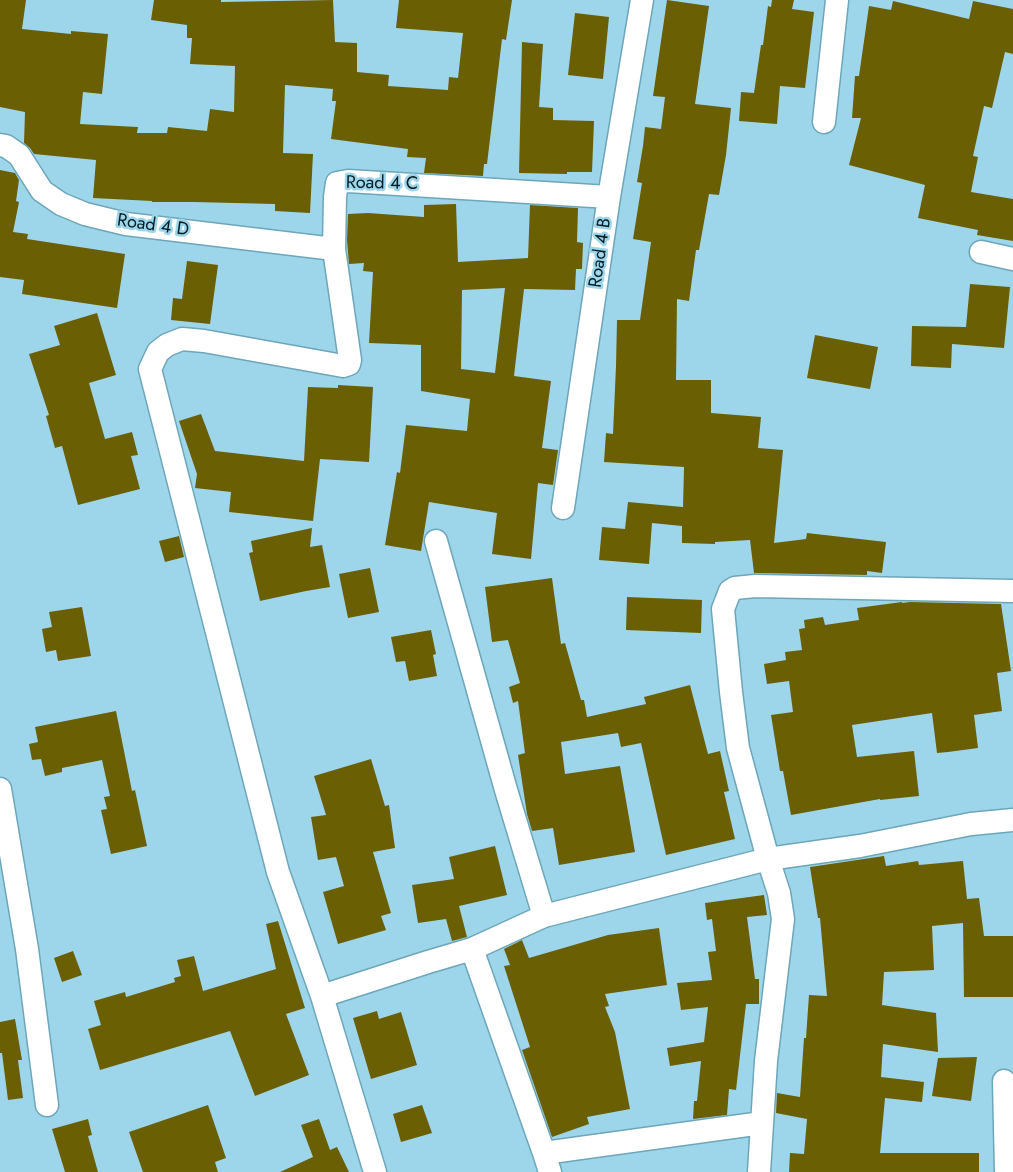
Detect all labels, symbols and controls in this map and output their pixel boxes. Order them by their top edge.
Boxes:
street label: Road 4 C [346,173,418,195]
street label: Road 4 D [116,210,190,242]
street label: Road 4 B [585,217,617,289]

